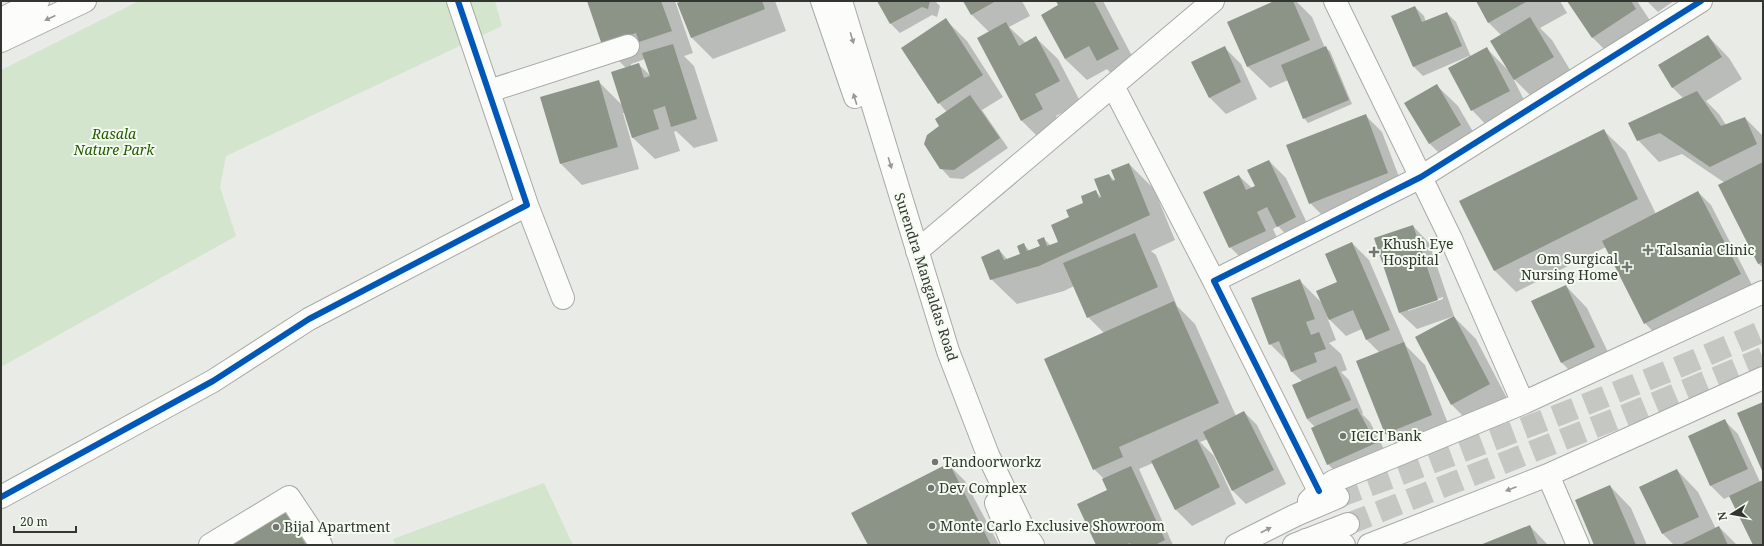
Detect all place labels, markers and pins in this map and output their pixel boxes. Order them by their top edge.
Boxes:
place label: Khush Eye Hospital [1383,234,1454,269]
place label: Talsania Clinic [1657,240,1755,259]
marker: Talsania Clinic [1642,244,1654,256]
marker: Khush Eye Hospital [1368,246,1380,258]
place label: Om Surgical Nursing Home [1521,249,1619,284]
marker: Om Surgical Nursing Home [1621,261,1633,273]
place label: ICICI Bank [1351,426,1422,445]
marker: ICICI Bank [1338,431,1348,441]
place label: Tandoorworkz [943,452,1042,471]
marker: Tandoorworkz [930,457,940,467]
place label: Dev Complex [939,478,1028,497]
marker: Dev Complex [926,483,936,493]
place label: Monte Carlo Exclusive Showroom [940,516,1165,535]
place label: Bijal Apartment [284,517,390,536]
marker: Monte Carlo Exclusive Showroom [927,521,937,531]
marker: Bijal Apartment [271,522,281,532]

